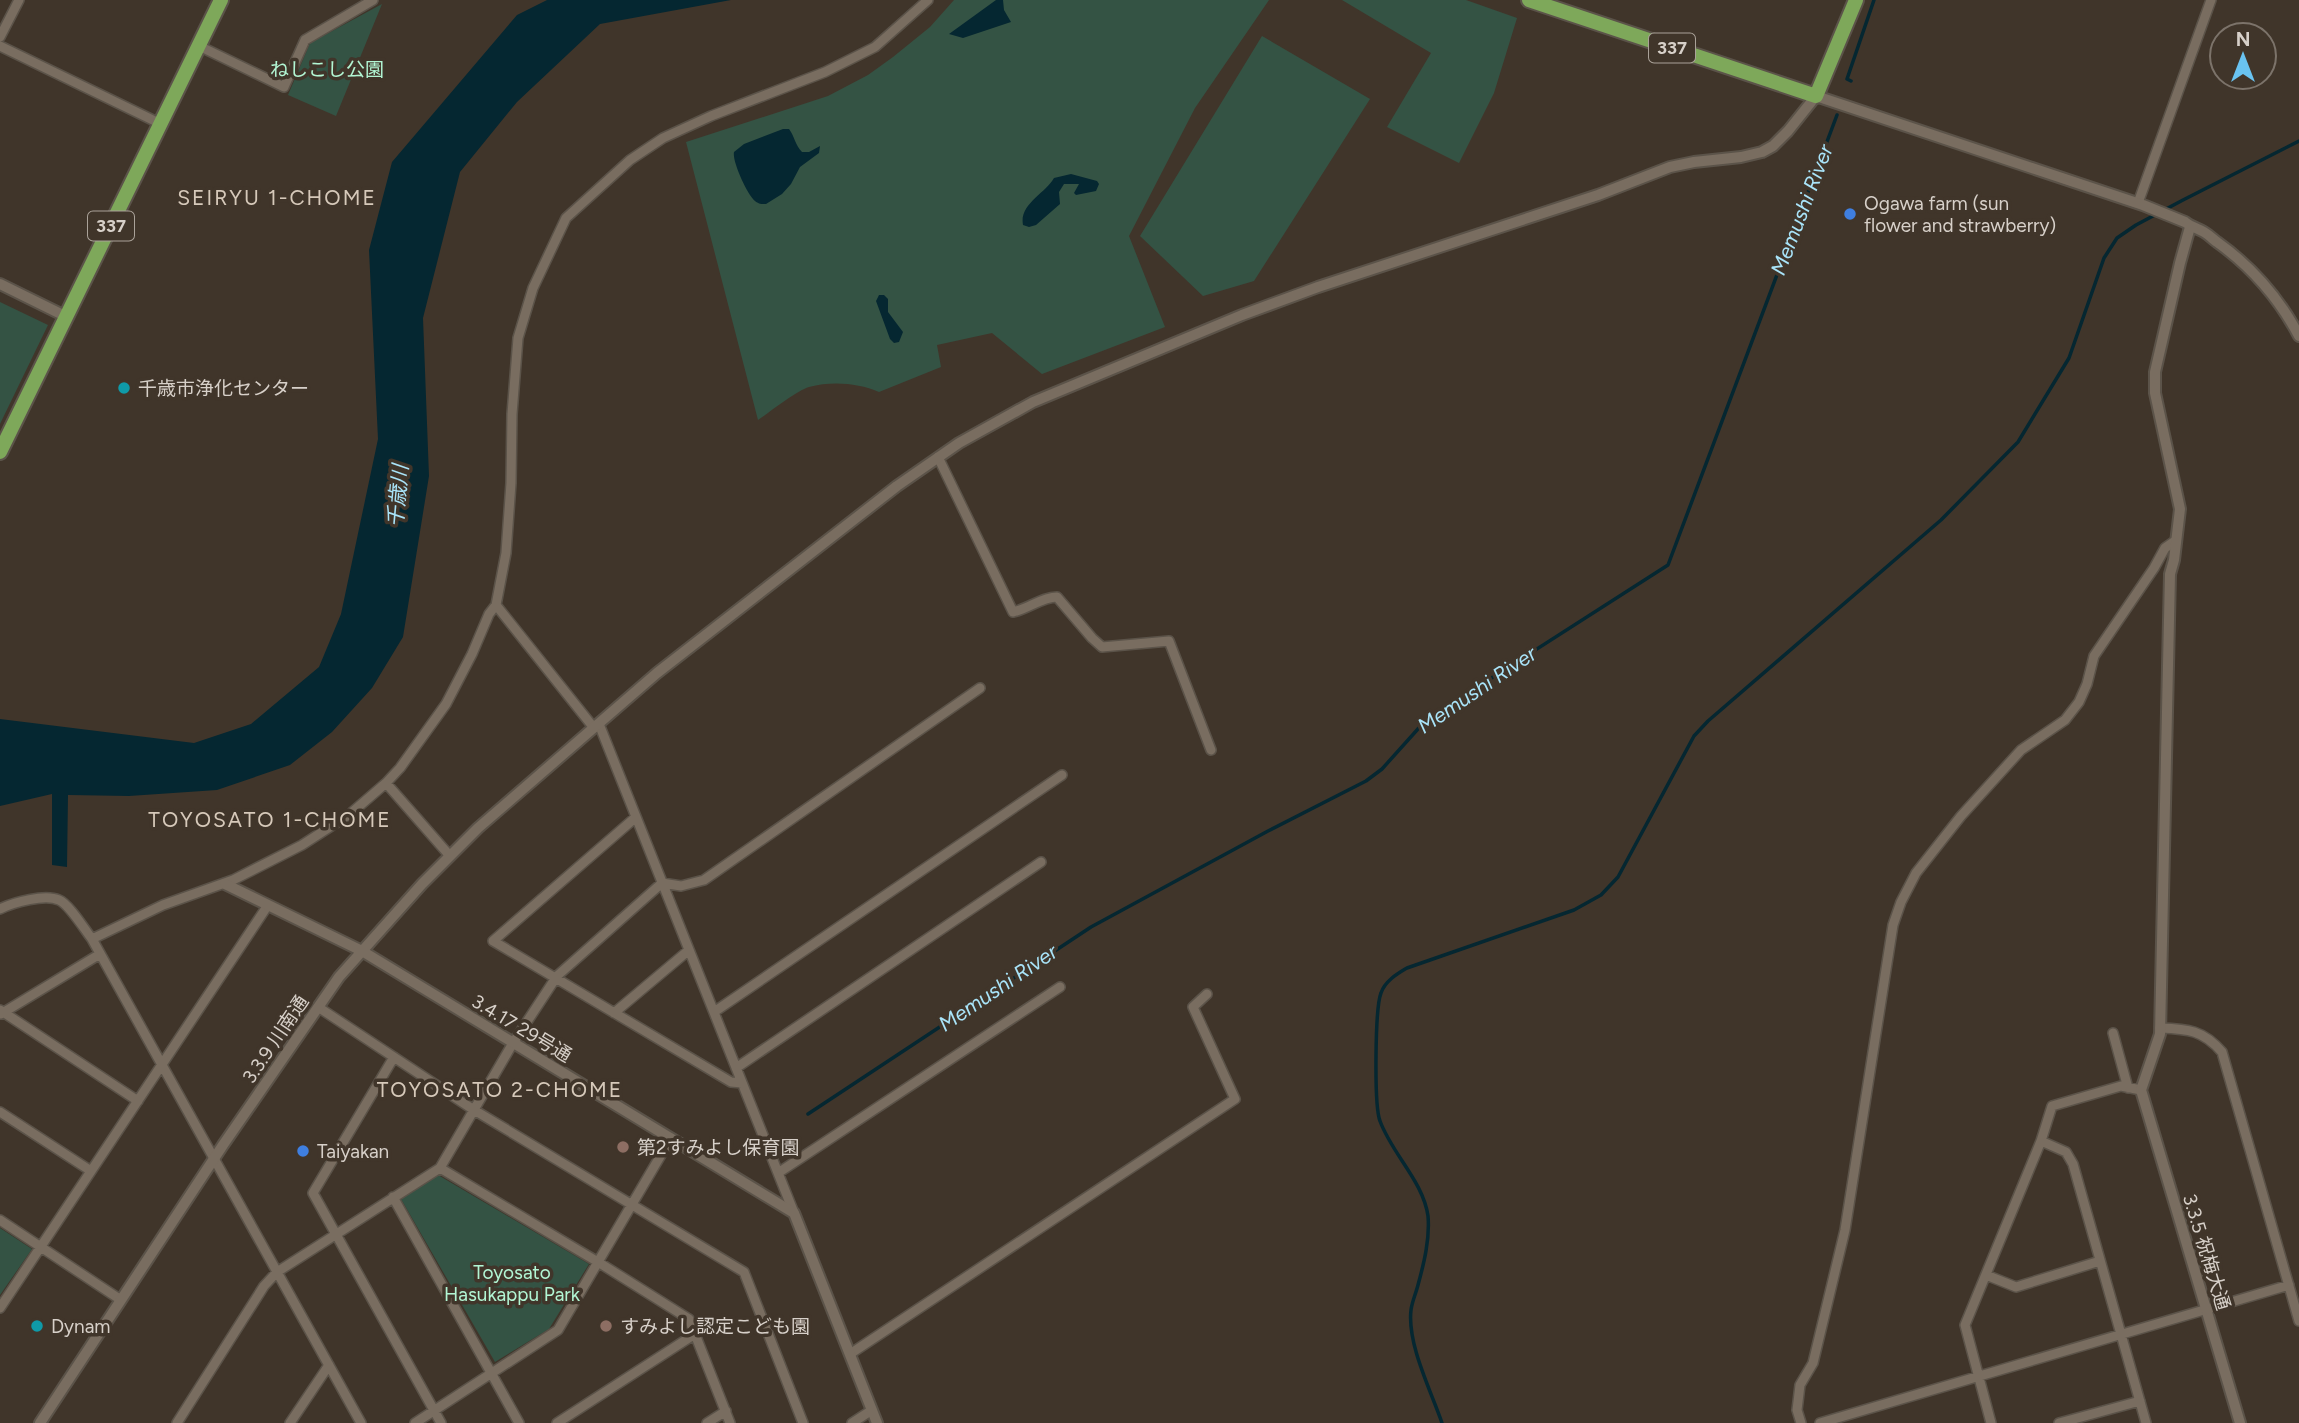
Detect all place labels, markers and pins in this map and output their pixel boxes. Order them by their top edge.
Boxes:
place label: Ogawa farm (sun flower and strawberry) [1864,192,2056,237]
marker: Ogawa farm (sun flower and strawberry) [1842,206,1858,222]
place label: 千歳市浄化センター [138,377,309,400]
marker: 千歳市浄化センター [116,380,132,396]
place label: 第2すみよし保育園 [637,1136,800,1159]
marker: 第2すみよし保育園 [615,1139,631,1155]
place label: Taiyakan [317,1140,389,1163]
marker: Taiyakan [295,1143,311,1159]
place label: Dynam [51,1315,111,1338]
place label: すみよし認定こども園 [620,1315,810,1338]
marker: Dynam [29,1318,45,1334]
marker: すみよし認定こども園 [598,1318,614,1334]

